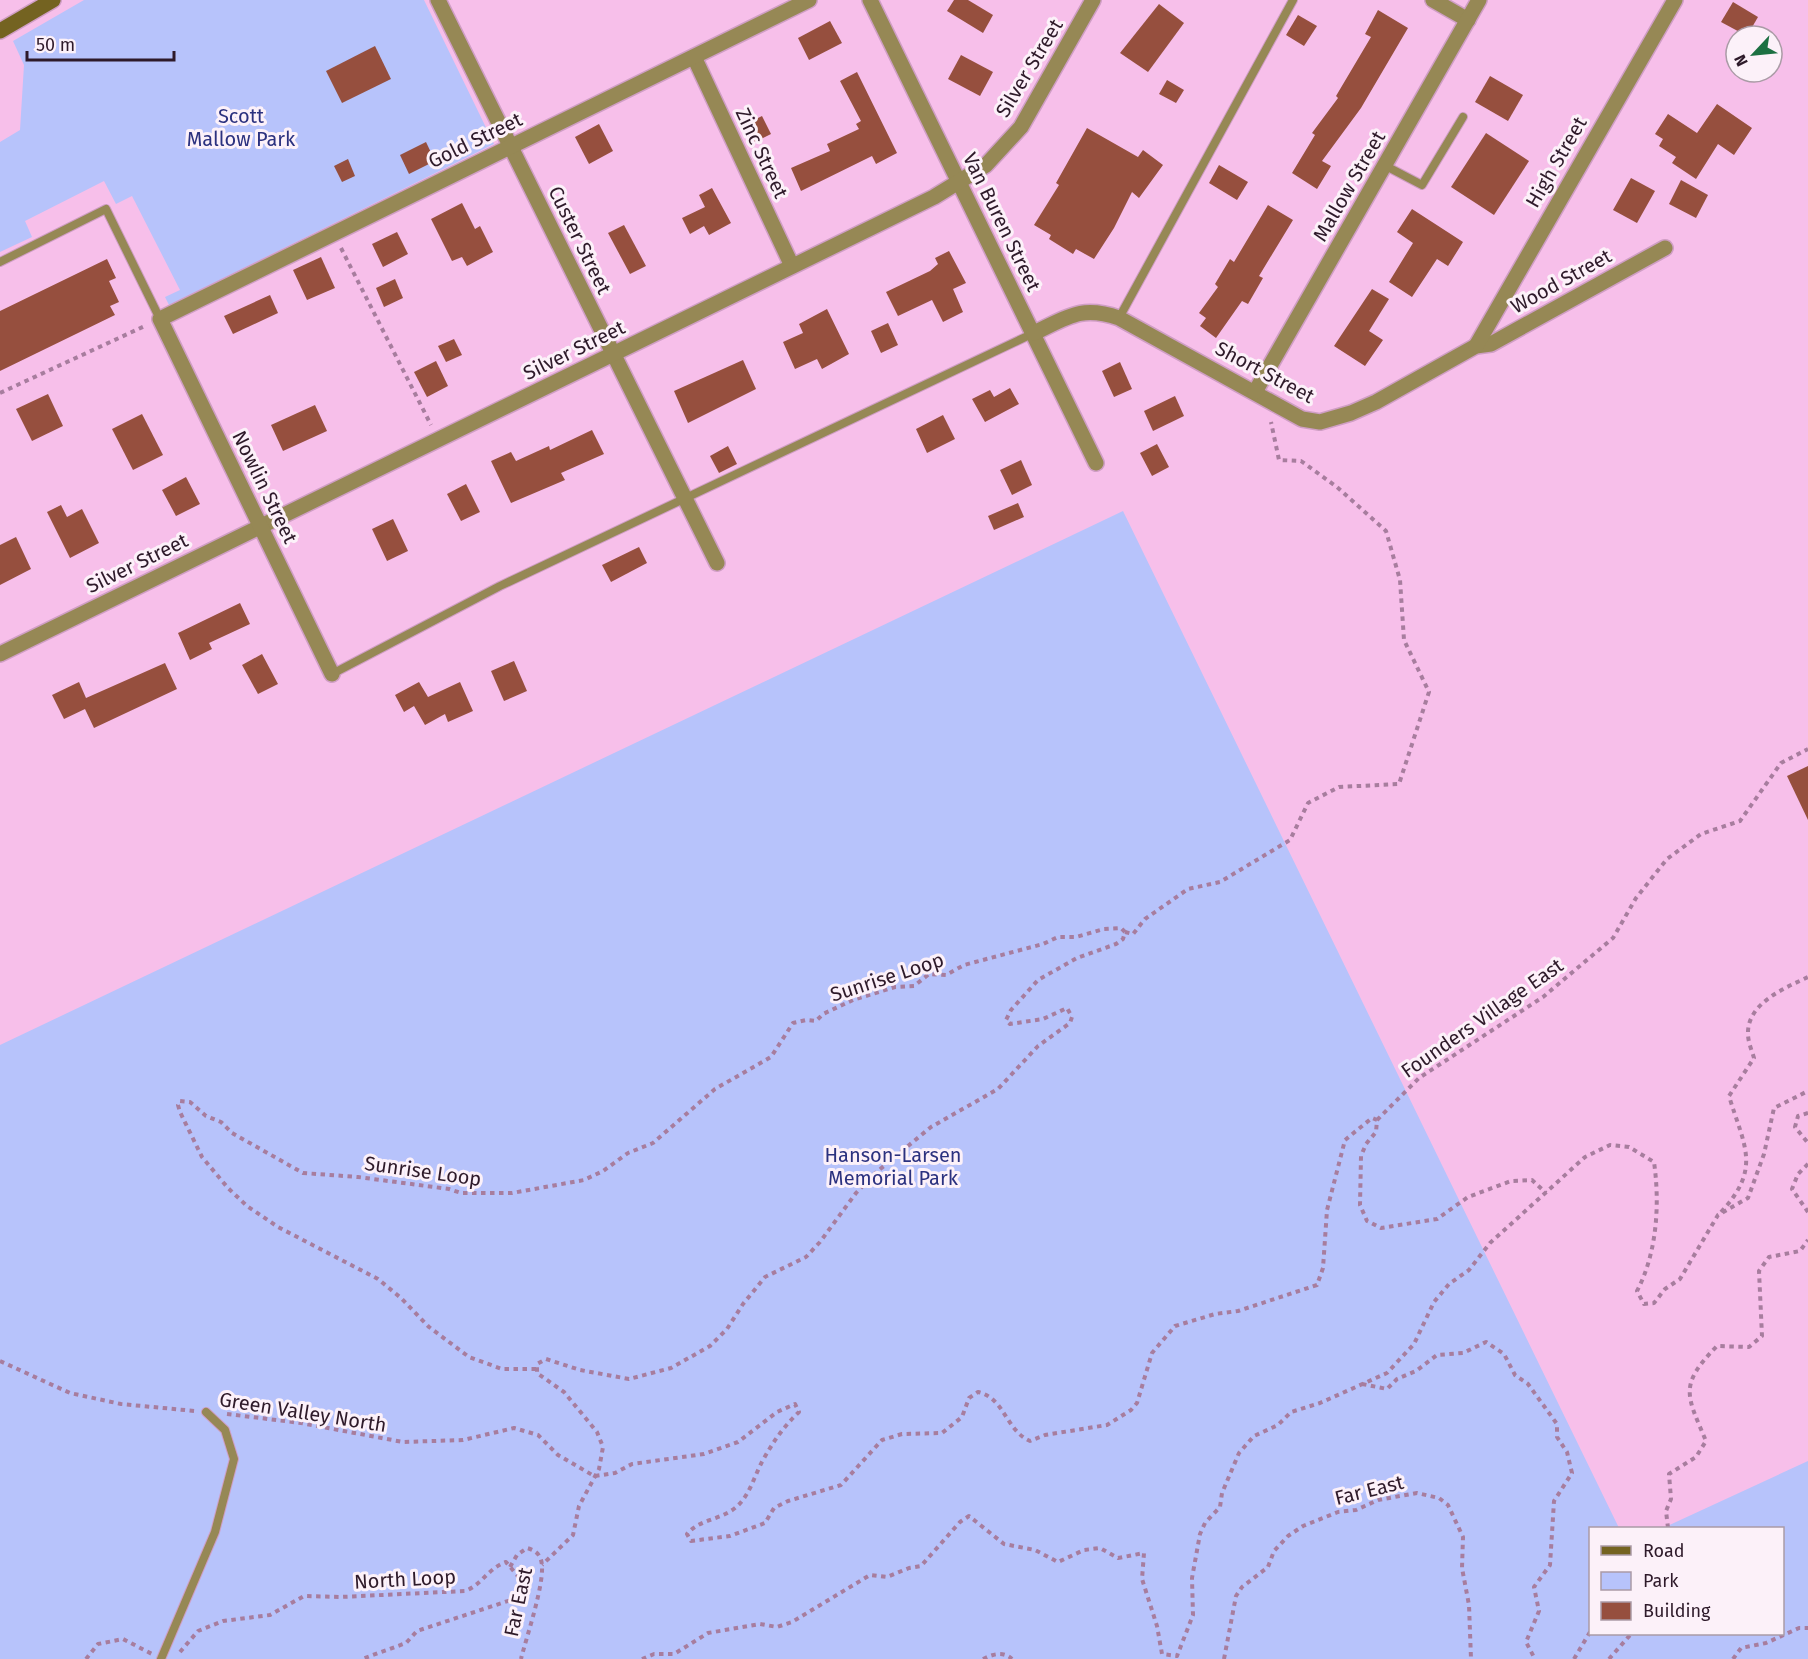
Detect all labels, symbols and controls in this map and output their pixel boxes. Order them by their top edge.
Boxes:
street label: Silver Street [990,14,1068,121]
scale bar [27,24,174,62]
north arrow [1724,24,1784,84]
text: 50 m [36,34,75,56]
text: N [1730,51,1752,69]
park label: Scott Mallow Park [187,104,296,151]
street label: Zinc Street [731,104,794,203]
street label: Gold Street [424,107,527,173]
street label: High Street [1520,112,1592,212]
street label: Mallow Street [1308,126,1391,245]
street label: Van Buren Street [958,149,1046,296]
street label: Custer Street [544,182,617,299]
street label: Wood Street [1507,243,1616,318]
street label: Silver Street [519,315,629,385]
street label: Short Street [1211,336,1319,408]
street label: Nowlin Street [227,427,303,548]
street label: Silver Street [82,528,192,598]
street label: Sunrise Loop [827,947,947,1007]
street label: Founders Village East [1396,953,1568,1083]
park label: Hanson-Larsen Memorial Park [824,1143,962,1190]
street label: Sunrise Loop [363,1151,483,1191]
street label: Green Valley North [218,1387,388,1437]
street label: Far East [1332,1470,1407,1510]
legend [1589,1527,1784,1635]
text: Road [1643,1540,1685,1562]
street label: North Loop [353,1564,457,1594]
street label: Far East [499,1564,537,1639]
text: Park [1643,1570,1679,1592]
text: Building [1643,1600,1711,1622]

